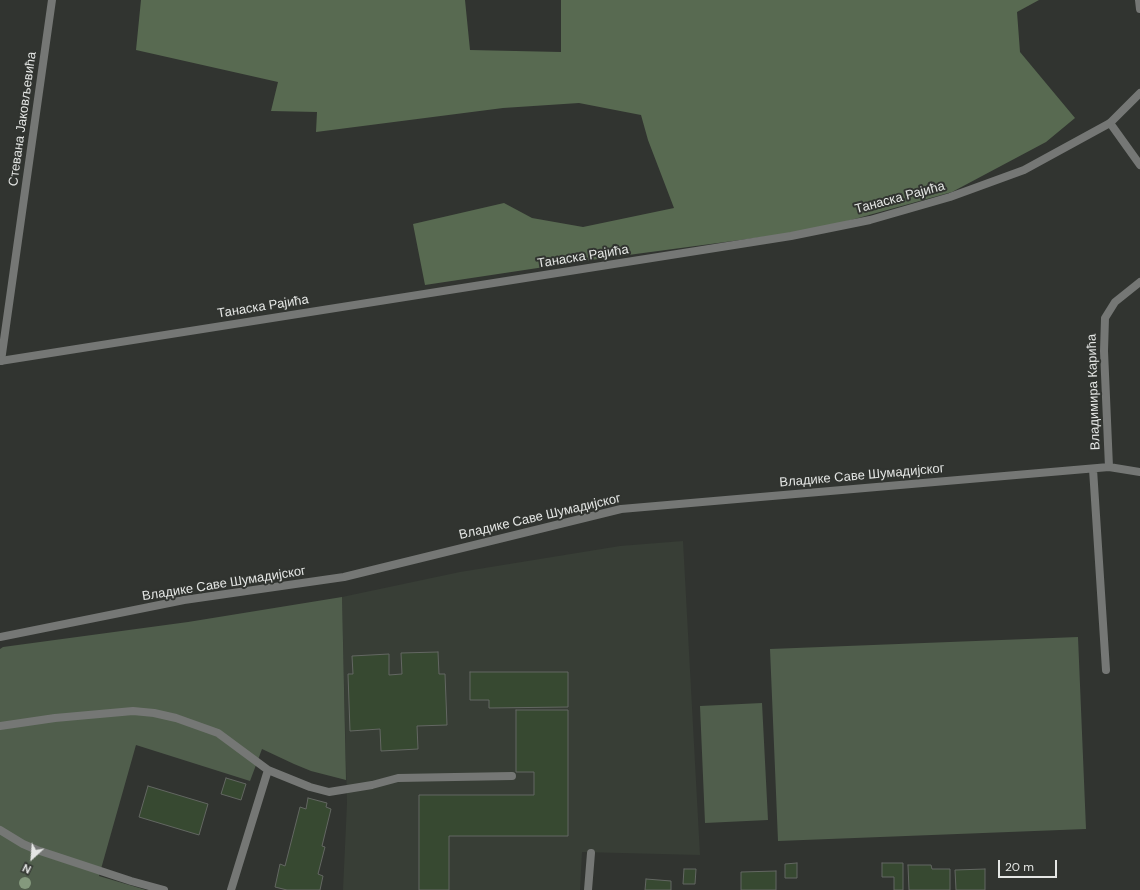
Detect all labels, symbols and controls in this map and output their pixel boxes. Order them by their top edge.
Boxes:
street label: Стевана Јаковљевића [6,51,40,187]
street label: Танаска Рајића [853,179,947,217]
street label: Танаска Рајића [536,242,630,272]
street label: Танаска Рајића [216,292,310,322]
street label: Владимира Карића [1084,334,1104,450]
street label: Владике Саве Шумадијског [779,461,945,491]
street label: Владике Саве Шумадијског [458,491,622,543]
street label: Владике Саве Шумадијског [141,563,307,605]
north arrow [12,838,52,878]
scale bar [1000,852,1059,878]
text: 20 m [1005,859,1034,875]
text: N [20,861,33,877]

